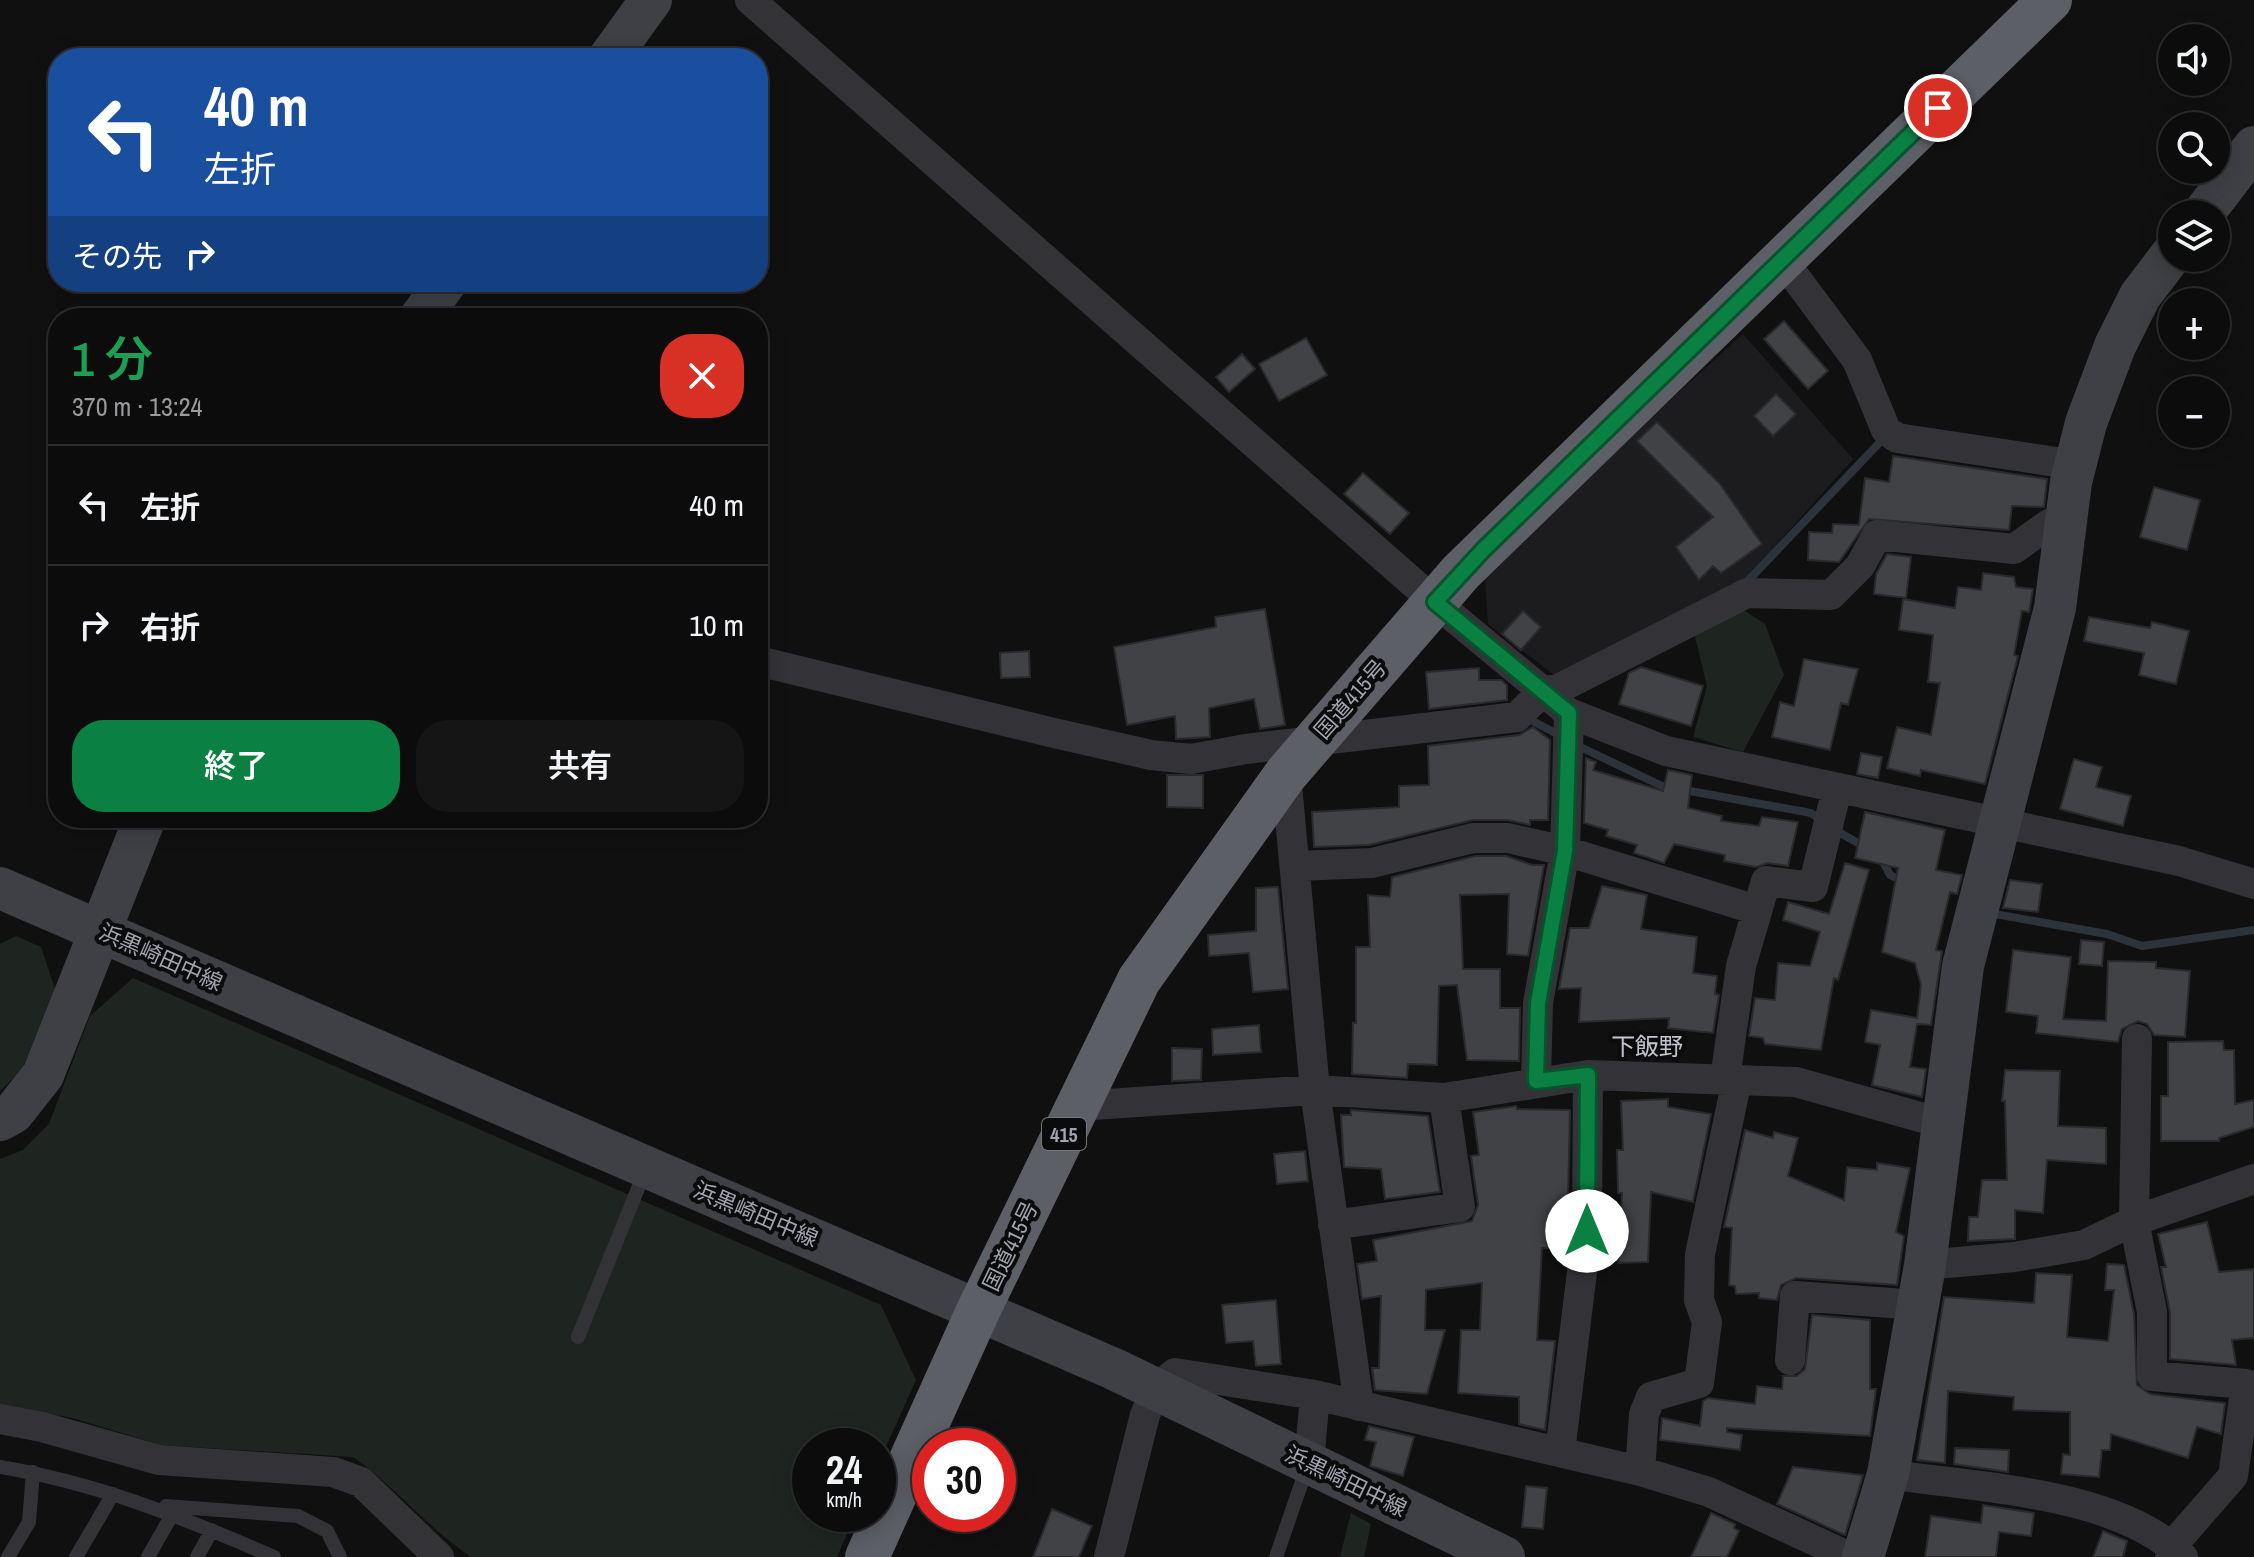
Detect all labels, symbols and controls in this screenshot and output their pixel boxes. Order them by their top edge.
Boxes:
map controls [2158,24,2230,448]
button: sound [2158,24,2230,96]
text: 40 m [204,68,309,143]
pin [1904,74,1972,142]
icon: left [72,80,176,184]
icon: arrive [1916,86,1960,130]
button: search [2158,112,2230,184]
text: 左折 [204,145,276,193]
button: layers [2158,200,2230,272]
icon: right [178,232,222,276]
text: その先 [72,236,162,276]
button: + [2158,288,2230,360]
text: 1 分 [72,326,153,391]
button: close [660,334,744,418]
button: − [2158,376,2230,448]
text: 370 m · 13:24 [72,389,202,424]
icon: left [72,483,116,527]
text: 40 m [689,485,744,525]
text: 左折 [140,487,200,527]
icon: right [72,603,116,647]
text: 10 m [689,605,744,645]
text: 右折 [140,607,200,647]
street label: 国道415号 [1307,653,1393,745]
button: 終了 [72,720,400,812]
button: 共有 [416,720,744,812]
street label: 浜黒崎田中線 [95,916,227,998]
district label: 下飯野 [1611,1030,1683,1062]
road number: 415 [1042,1118,1086,1150]
street label: 浜黒崎田中線 [689,1174,823,1254]
position arrow [1545,1189,1629,1273]
street label: 国道415号 [975,1196,1045,1296]
speed limit sign: 30 [912,1428,1016,1532]
street label: 浜黒崎田中線 [1280,1439,1412,1523]
text: 24 [826,1443,862,1496]
text: km/h [826,1486,862,1513]

